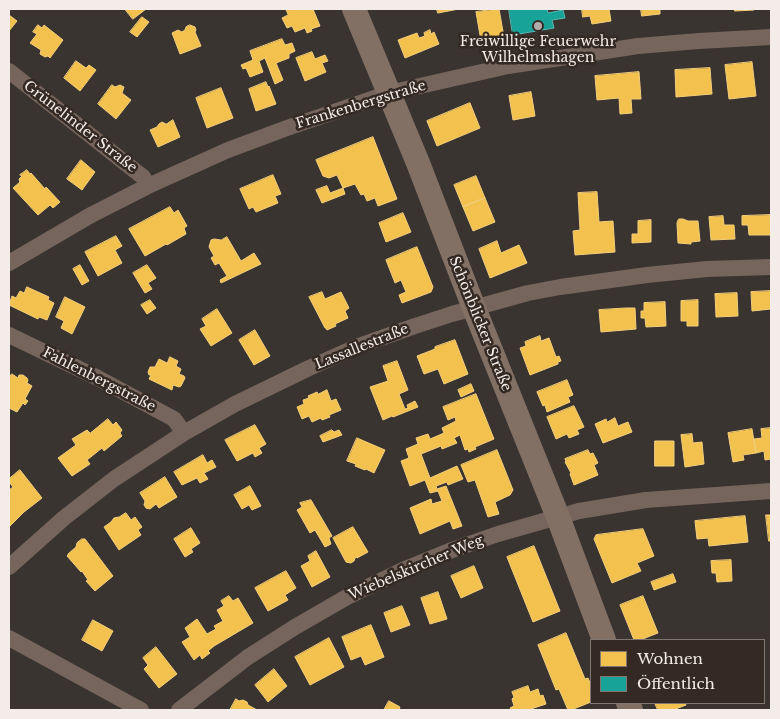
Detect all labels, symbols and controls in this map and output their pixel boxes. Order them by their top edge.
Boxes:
marker: Freiwillige Feuerwehr Wilhelmshagen [532,20,544,32]
place label: Freiwillige Feuerwehr Wilhelmshagen [460,34,616,66]
street label: Grünelinder Straße [20,77,140,177]
street label: Frankenbergstraße [294,77,428,133]
street label: Schönblicker Straße [445,254,515,394]
street label: Lassallestraße [313,321,411,373]
street label: Fahlenbergstraße [40,344,158,416]
street label: Wiebelskircher Weg [346,532,486,604]
legend [590,639,765,704]
text: Wohnen [637,649,703,668]
text: Öffentlich [637,674,715,693]

